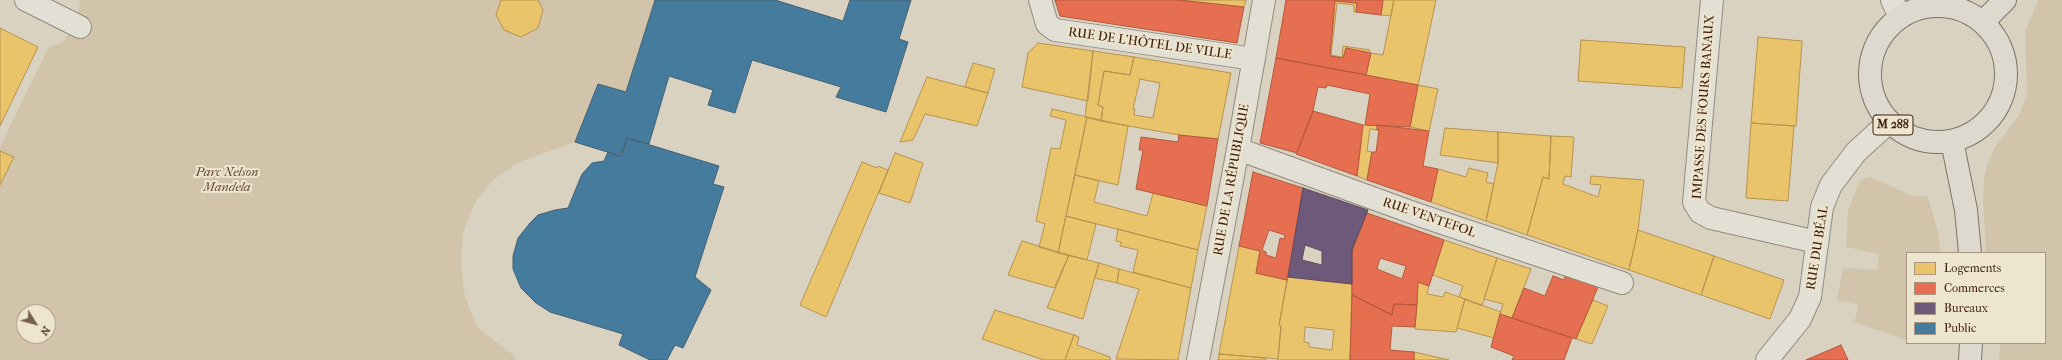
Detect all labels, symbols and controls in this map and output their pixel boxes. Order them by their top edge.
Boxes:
street label: IMPASSE DES FOURS BANAUX [1690,14,1718,200]
street label: RUE DE L'HÔTEL DE VILLE [1067,25,1233,63]
street label: RUE DE LA RÉPUBLIQUE [1211,103,1253,257]
road number: M 288 [1873,115,1913,135]
park label: Parc Nelson Mandela [195,165,259,196]
street label: RUE VENTEFOL [1380,195,1478,241]
street label: RUE DU BÉAL [1804,205,1832,291]
legend [1906,252,2046,344]
text: Logements [1944,261,2001,275]
text: Commerces [1944,281,2005,295]
text: Bureaux [1944,301,1988,315]
north arrow [16,304,56,344]
text: Public [1944,321,1976,335]
text: N [37,324,53,338]

